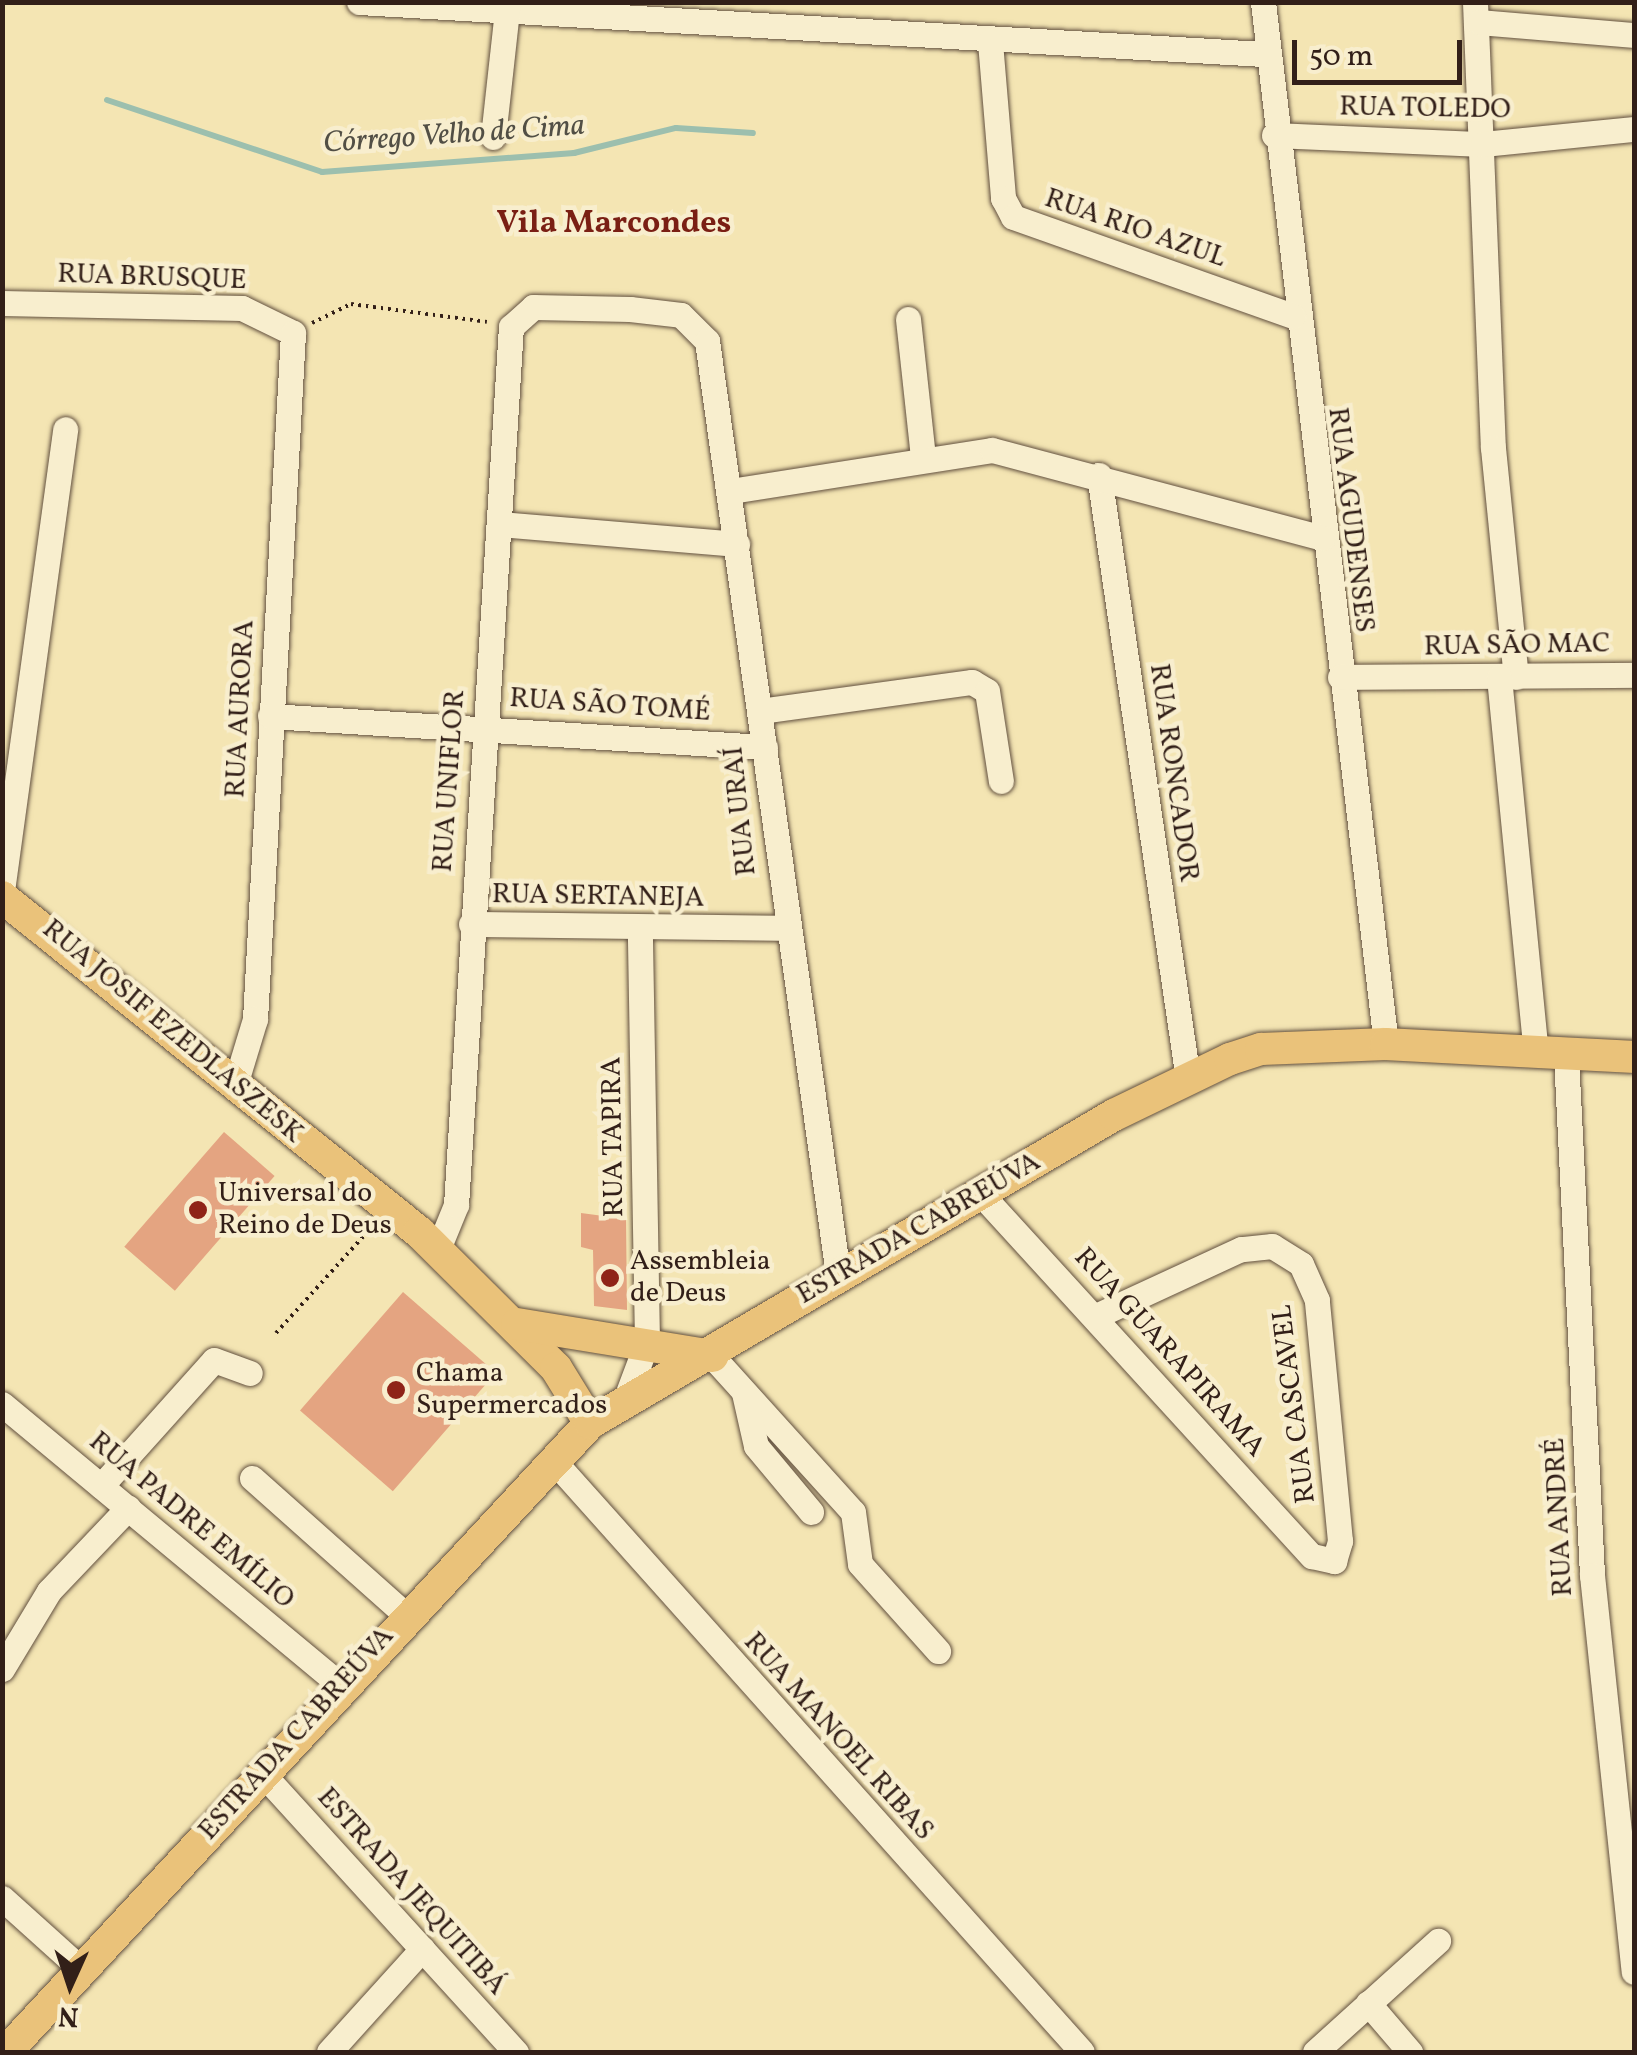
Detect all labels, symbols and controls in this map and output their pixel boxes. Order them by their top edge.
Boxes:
scale bar [1297,20,1467,82]
text: 50 m [1309,36,1373,78]
street label: RUA TOLEDO [1339,91,1511,127]
water label: Córrego Velho de Cima [322,108,586,162]
street label: RUA RIO AZUL [1040,182,1230,276]
district label: Vila Marcondes [497,205,731,243]
street label: RUA BRUSQUE [57,258,247,298]
street label: RUA AGUDENSES [1320,406,1380,634]
street label: RUA AURORA [220,619,262,799]
street label: RUA SÃO MAC [1424,628,1610,664]
street label: RUA RONCADOR [1141,662,1205,884]
street label: RUA SÃO TOMÉ [508,682,712,730]
street label: RUA UNIFLOR [427,689,473,873]
street label: RUA URAÍ [718,745,764,877]
street label: RUA SERTANEJA [492,878,704,916]
street label: RUA JOSIF EZEDLASZESK [35,913,309,1151]
street label: RUA TAPIRA [596,1056,632,1218]
street label: ESTRADA CABREÚVA [791,1146,1047,1312]
place label: Universal do Reino de Deus [218,1177,392,1243]
marker: Universal do Reino de Deus [187,1199,209,1221]
street label: RUA GUARAPIRAMA [1066,1241,1272,1465]
place label: Assembleia de Deus [630,1245,771,1311]
marker: Assembleia de Deus [599,1267,621,1289]
street label: RUA CASCAVEL [1266,1303,1324,1505]
place label: Chama Supermercados [416,1357,607,1423]
marker: Chama Supermercados [385,1379,407,1401]
street label: RUA PADRE EMÍLIO [81,1425,301,1617]
street label: RUA ANDRÉ [1539,1437,1581,1597]
street label: ESTRADA CABREÚVA [192,1620,402,1848]
street label: RUA MANOEL RIBAS [736,1626,940,1848]
street label: ESTRADA JEQUITIBÁ [309,1781,513,2003]
north arrow [20,1935,120,2035]
text: N [57,1995,80,2035]

